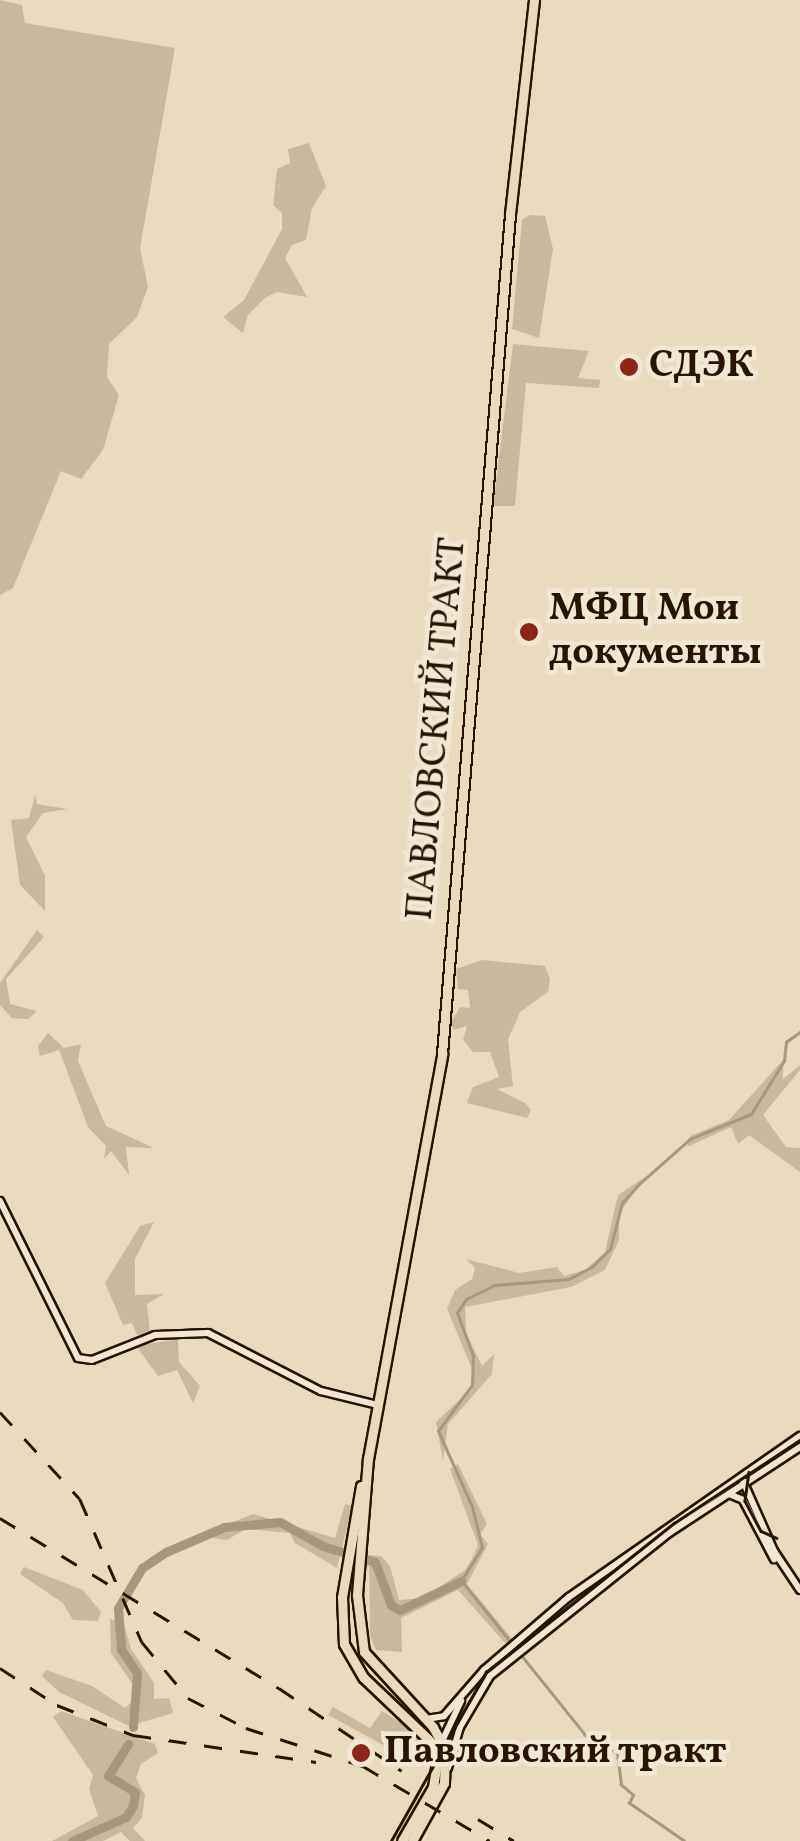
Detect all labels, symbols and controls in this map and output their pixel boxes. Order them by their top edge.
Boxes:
place label: СДЭК [649,344,754,390]
marker: СДЭК [618,356,640,378]
street label: ПАВЛОВСКИЙ ТРАКТ [398,535,478,923]
place label: МФЦ Мои документы [549,587,761,676]
marker: МФЦ Мои документы [518,621,540,643]
place label: Павловский тракт [384,1730,727,1776]
marker: Павловский тракт [348,1740,374,1766]

